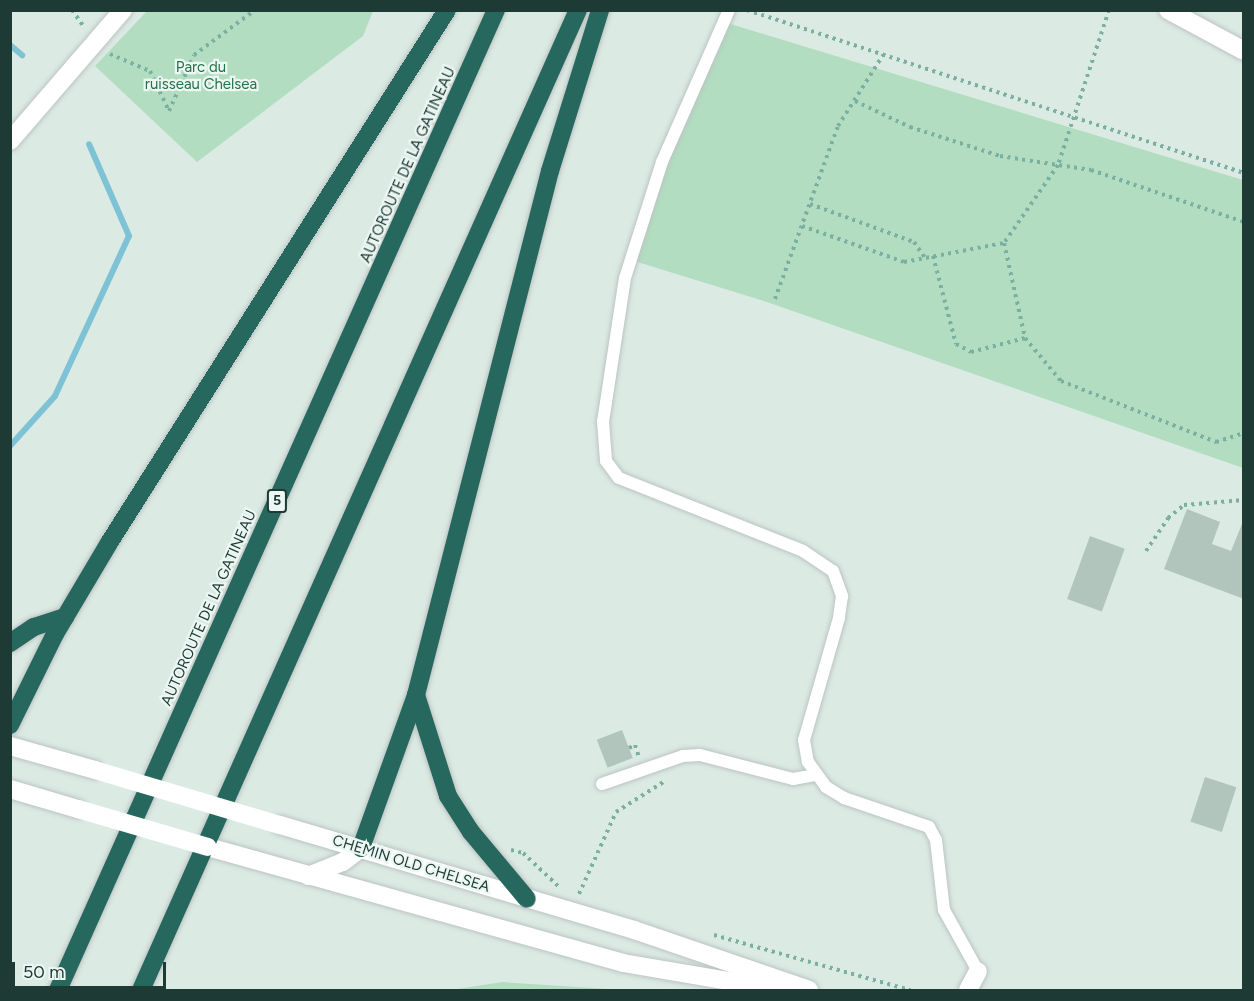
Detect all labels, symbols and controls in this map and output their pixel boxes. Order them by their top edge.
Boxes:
park label: Parc du ruisseau Chelsea [145,58,257,93]
street label: AUTOROUTE DE LA GATINEAU [357,64,459,266]
road number: 5 [266,490,288,512]
street label: AUTOROUTE DE LA GATINEAU [158,507,260,709]
street label: CHEMIN OLD CHELSEA [330,831,492,897]
scale bar [15,950,170,988]
text: 50 m [23,961,65,983]

